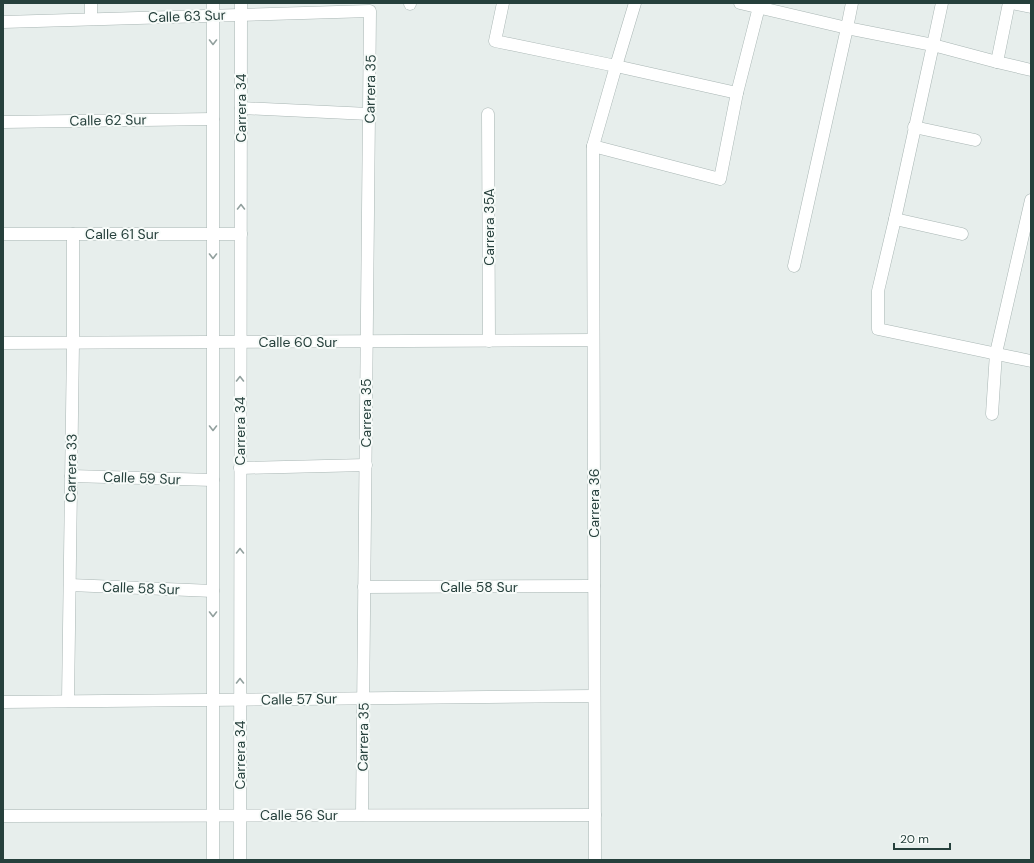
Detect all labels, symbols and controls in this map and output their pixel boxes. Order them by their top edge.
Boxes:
street label: Calle 63 Sur [148,6,226,26]
one-way arrow [209,39,217,45]
street label: Carrera 35 [360,54,380,124]
street label: Carrera 34 [232,73,250,143]
street label: Calle 62 Sur [69,110,147,130]
street label: Carrera 35A [480,188,498,266]
one-way arrow [237,204,245,210]
street label: Calle 61 Sur [85,225,159,243]
one-way arrow [209,253,217,259]
street label: Calle 60 Sur [259,333,338,351]
one-way arrow [236,376,244,382]
street label: Carrera 35 [357,378,375,448]
street label: Carrera 34 [231,396,249,466]
one-way arrow [209,425,217,431]
street label: Carrera 33 [61,433,81,503]
street label: Calle 59 Sur [103,468,181,488]
street label: Carrera 36 [585,468,603,538]
one-way arrow [236,548,244,554]
street label: Calle 58 Sur [102,578,180,598]
street label: Calle 58 Sur [440,578,518,596]
one-way arrow [209,611,217,617]
one-way arrow [236,678,244,684]
street label: Calle 57 Sur [261,689,337,709]
street label: Carrera 35 [353,702,373,772]
street label: Carrera 34 [231,720,249,790]
street label: Calle 56 Sur [260,806,338,824]
scale bar [894,825,950,851]
text: 20 m [900,831,929,847]

